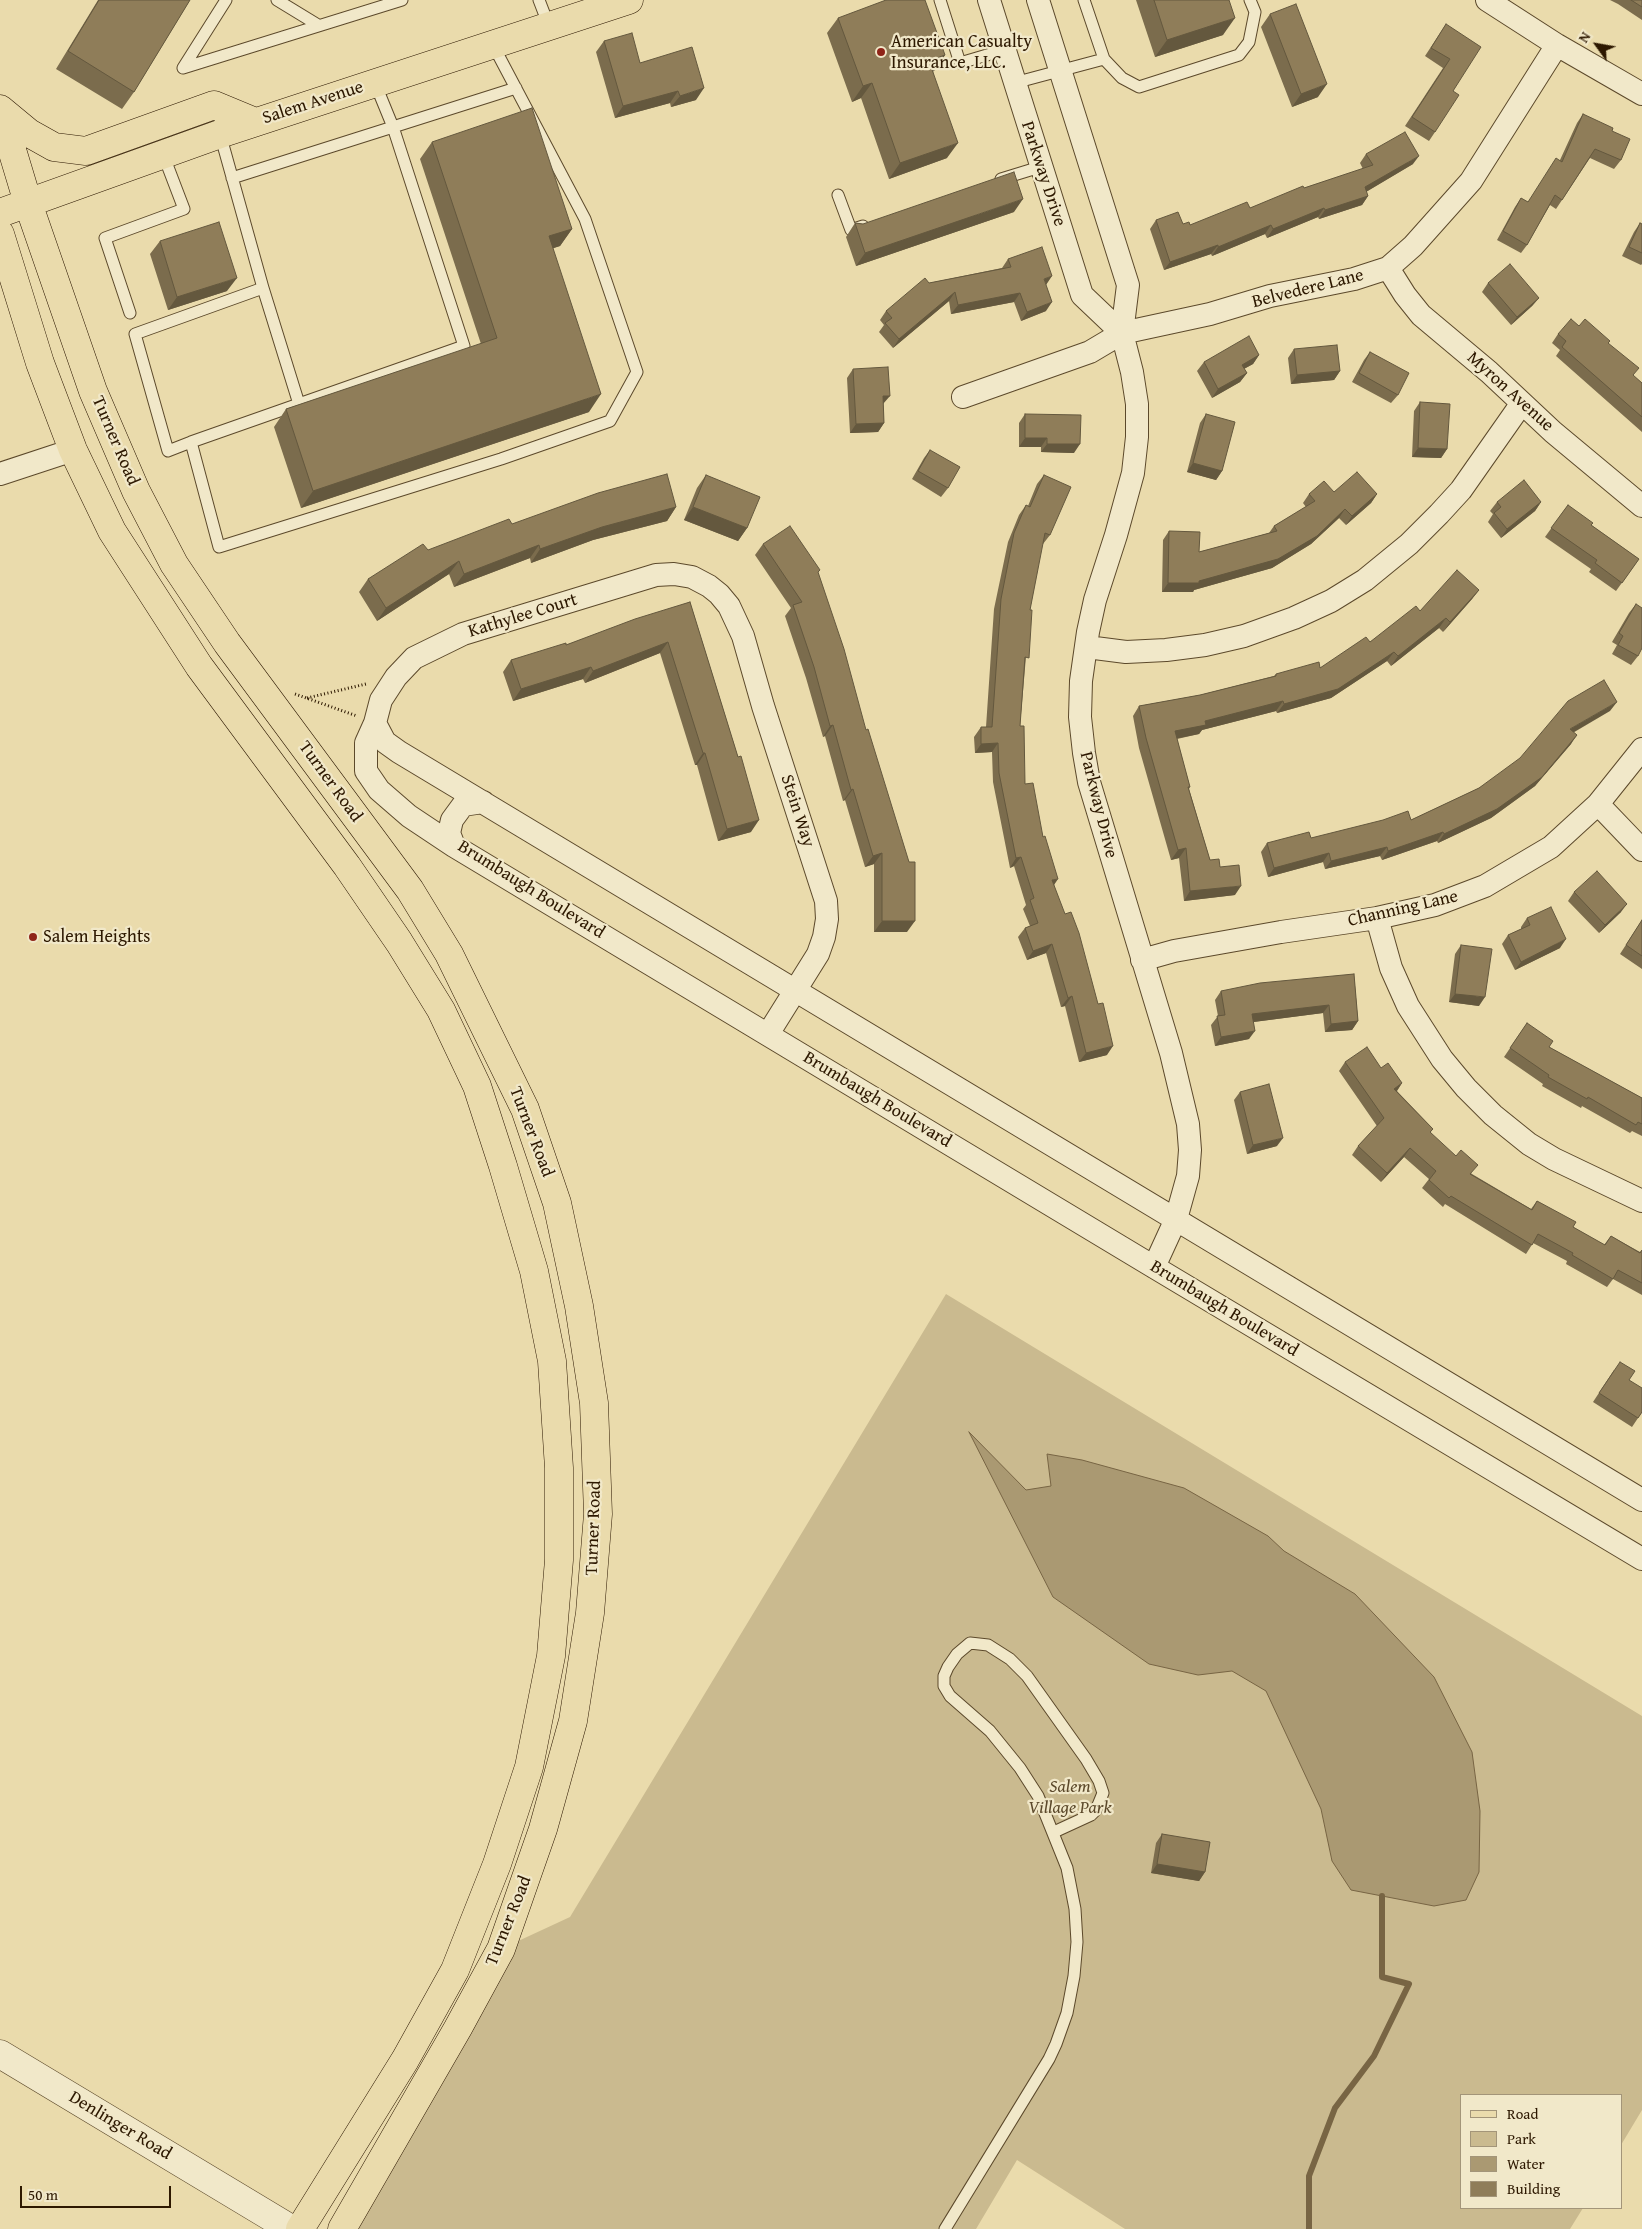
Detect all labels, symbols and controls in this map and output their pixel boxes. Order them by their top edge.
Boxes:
north arrow [1572,20,1622,70]
text: N [1573,28,1595,46]
place label: American Casualty Insurance, LLC. [891,31,1032,74]
marker: American Casualty Insurance, LLC. [875,46,887,58]
street label: Salem Avenue [260,77,366,129]
street label: Parkway Drive [1016,119,1070,229]
street label: Belvedere Lane [1250,265,1366,313]
street label: Myron Avenue [1462,347,1558,437]
street label: Turner Road [87,393,143,489]
street label: Kathylee Court [466,589,580,643]
street label: Turner Road [293,737,367,827]
street label: Parkway Drive [1074,749,1122,861]
street label: Stein Way [775,772,819,850]
street label: Brumbaugh Boulevard [454,836,608,944]
street label: Channing Lane [1346,886,1460,932]
place label: Salem Heights [43,926,150,948]
marker: Salem Heights [27,931,39,943]
street label: Brumbaugh Boulevard [799,1047,955,1153]
street label: Turner Road [504,1084,558,1180]
street label: Brumbaugh Boulevard [1146,1256,1302,1362]
street label: Turner Road [582,1480,606,1576]
park label: Salem Village Park [1028,1776,1112,1818]
street label: Turner Road [481,1873,537,1969]
street label: Denlinger Road [65,2087,175,2165]
legend [1460,2094,1622,2209]
text: Road [1507,2103,1538,2124]
text: Park [1507,2128,1536,2149]
text: Water [1507,2153,1545,2174]
scale bar [22,2176,174,2208]
text: Building [1507,2178,1560,2199]
text: 50 m [28,2184,58,2205]

